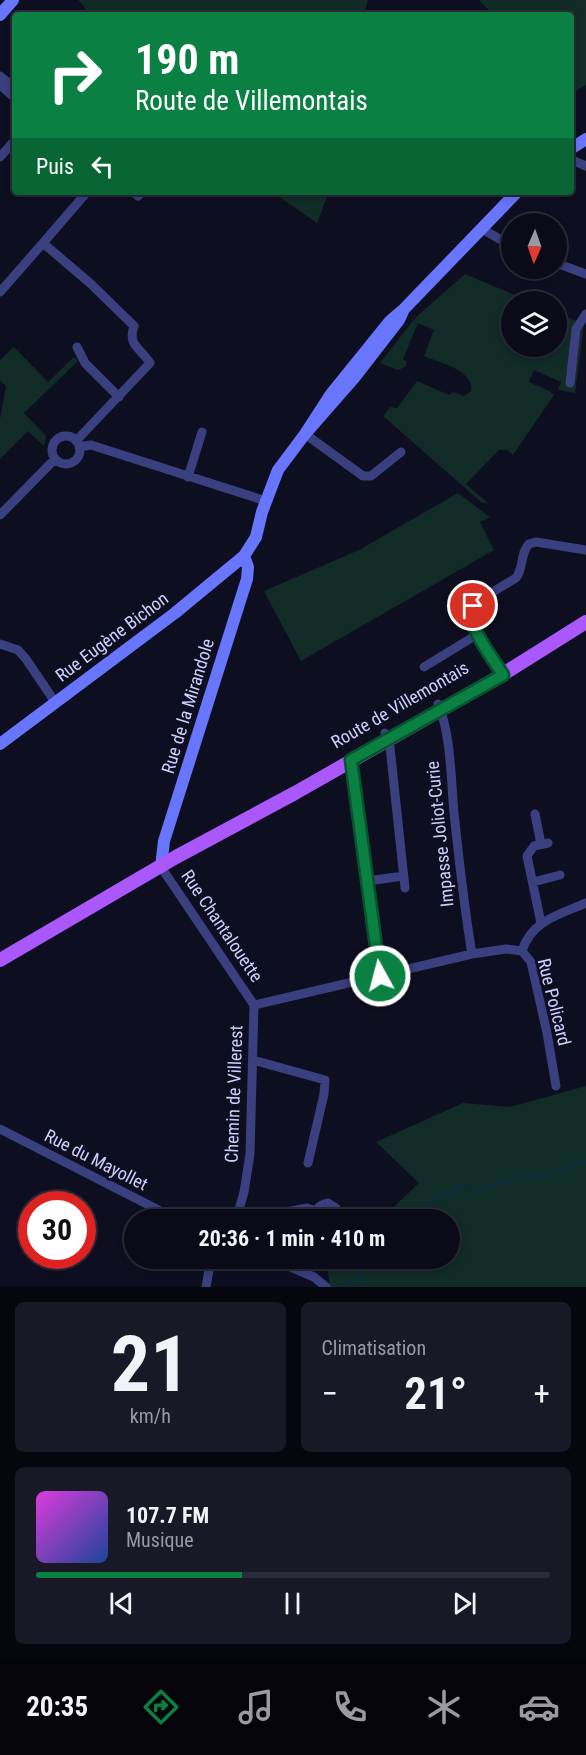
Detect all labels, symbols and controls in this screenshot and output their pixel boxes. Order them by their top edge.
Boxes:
text: 190 m [135,35,240,84]
icon: right [36,36,114,114]
text: Route de Villemontais [135,85,368,117]
icon: left [86,150,119,183]
text: Puis [36,154,74,179]
north arrow [501,213,567,279]
map controls [501,213,567,357]
button: layers [501,291,567,357]
pin [447,580,498,631]
street label: Rue Eugène Bichon [51,587,172,686]
icon: arrive [456,589,489,622]
street label: Rue de la Mirandole [157,636,218,776]
street label: Route de Villemontais [327,657,472,752]
street label: Impasse Joliot-Curie [421,760,458,908]
street label: Rue Chantalouette [177,866,268,986]
position arrow [348,944,412,1008]
street label: Rue Policard [534,956,575,1048]
street label: Chemin de Villerest [221,1025,246,1163]
street label: Rue du Mayollet [41,1125,151,1195]
speed limit sign: 30 [18,1191,96,1269]
text: 20:36 · 1 min · 410 m [199,1226,385,1251]
text: 21 [111,1319,190,1410]
text: Climatisation [322,1336,426,1360]
text: 21° [404,1367,467,1420]
text: − [322,1374,338,1413]
text: + [534,1374,550,1413]
text: km/h [130,1404,171,1428]
text: 107.7 FM [126,1503,209,1528]
text: Musique [126,1528,194,1552]
icon: previous [105,1587,138,1620]
icon: pause [276,1587,309,1620]
icon: next [448,1587,481,1620]
icon: directions [140,1686,182,1728]
icon: music [235,1686,277,1728]
icon: phone [329,1686,371,1728]
icon: climate [423,1686,465,1728]
icon: car [518,1686,560,1728]
text: 20:35 [26,1691,88,1723]

